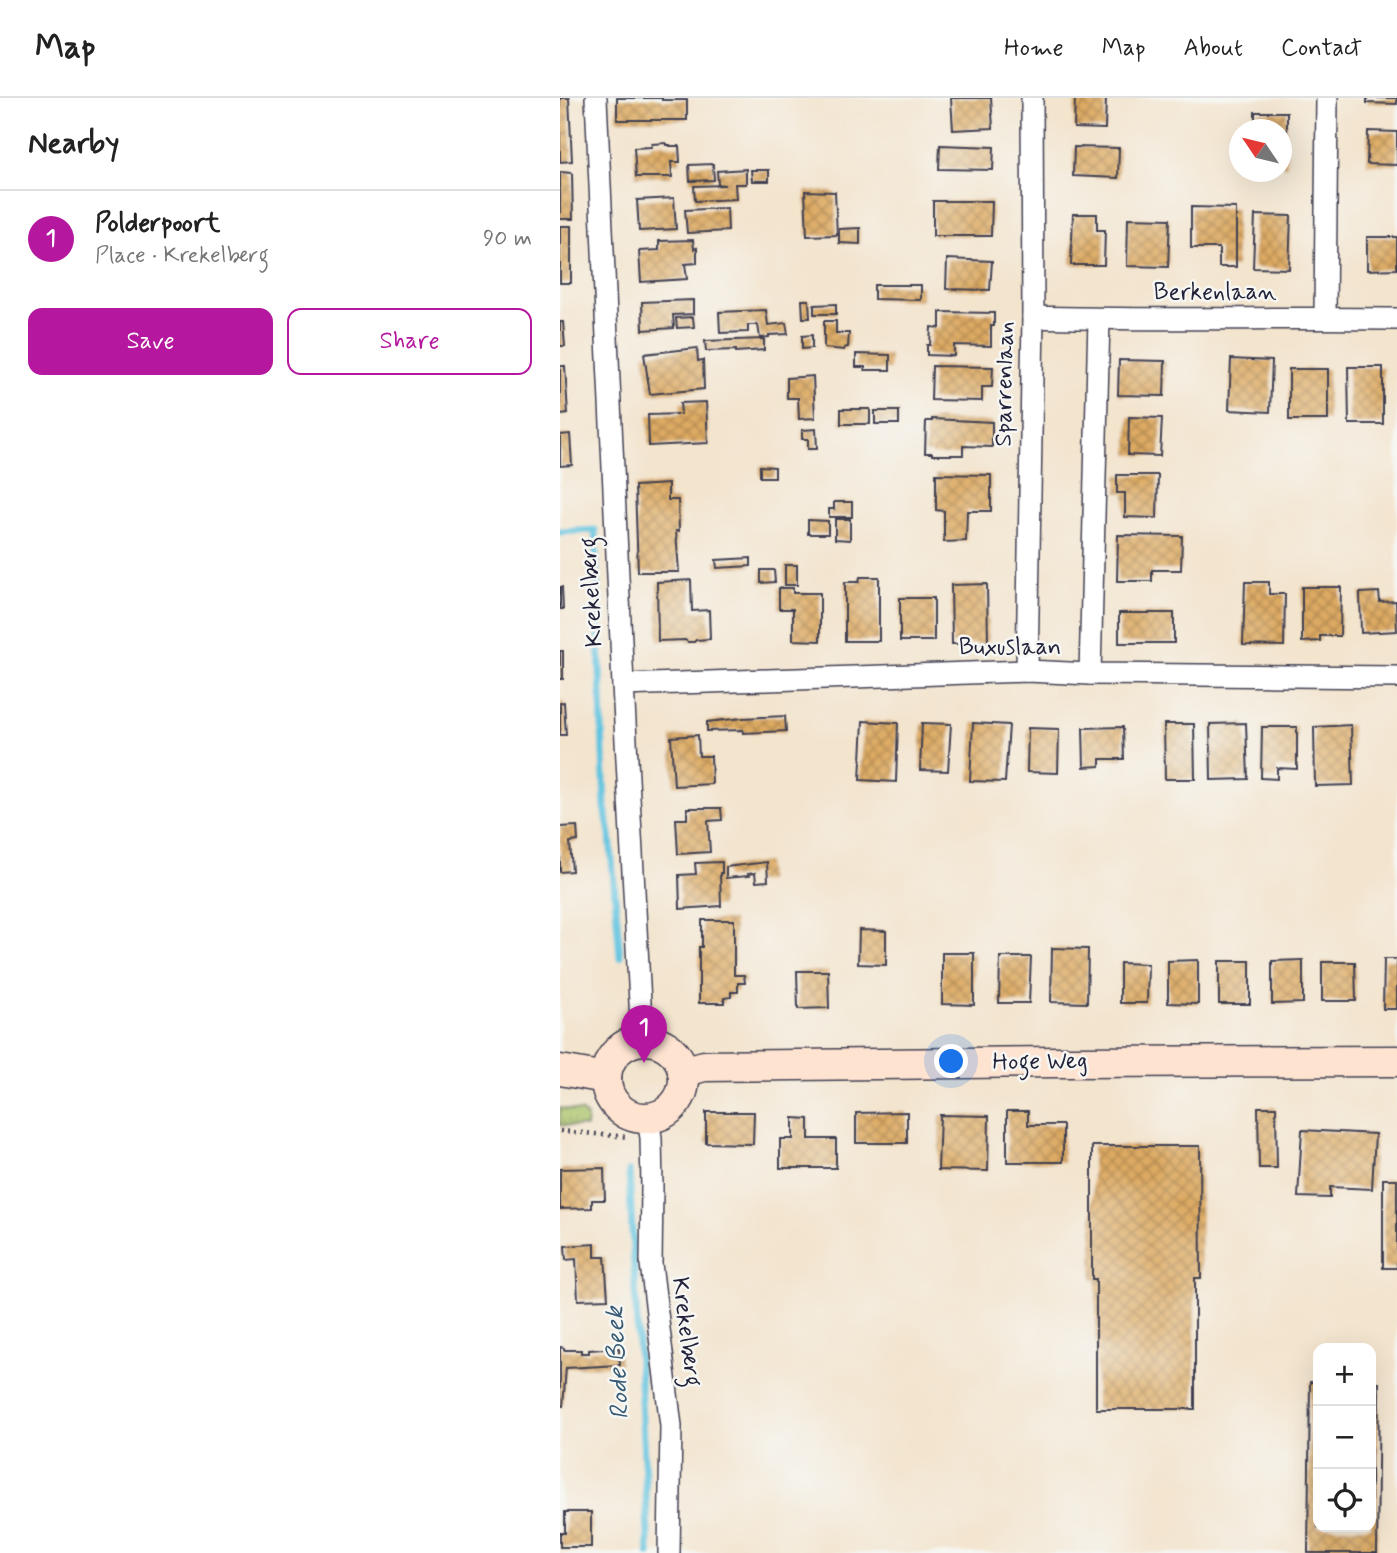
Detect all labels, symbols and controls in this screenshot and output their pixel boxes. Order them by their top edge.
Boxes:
text: Map [35,26,95,70]
text: Home [1004,33,1064,64]
text: Map [1102,33,1146,64]
text: About [1184,33,1243,64]
text: Contact [1281,33,1362,64]
north arrow [1229,119,1292,182]
text: Nearby [28,124,119,163]
text: Polderpoort [95,207,220,241]
text: 1 [46,224,56,254]
text: 90 m [483,224,532,254]
text: Place · Krekelberg [95,241,269,271]
street label: Berkenlaan [1153,277,1277,308]
button: Save [28,308,273,375]
button: Share [287,308,532,375]
street label: Sparrenlaan [988,321,1022,447]
street label: Krekelberg [574,536,613,648]
street label: Buxuslaan [959,632,1061,663]
pin: 1 [621,1005,667,1063]
your location [934,1044,968,1078]
street label: Hoge Weg [992,1046,1088,1081]
street label: Krekelberg [661,1275,708,1389]
water label: Rode Beek [598,1304,638,1420]
map controls [1313,1343,1376,1532]
button: + [1313,1343,1376,1406]
button: − [1313,1406,1376,1469]
button: locate [1313,1469,1376,1532]

